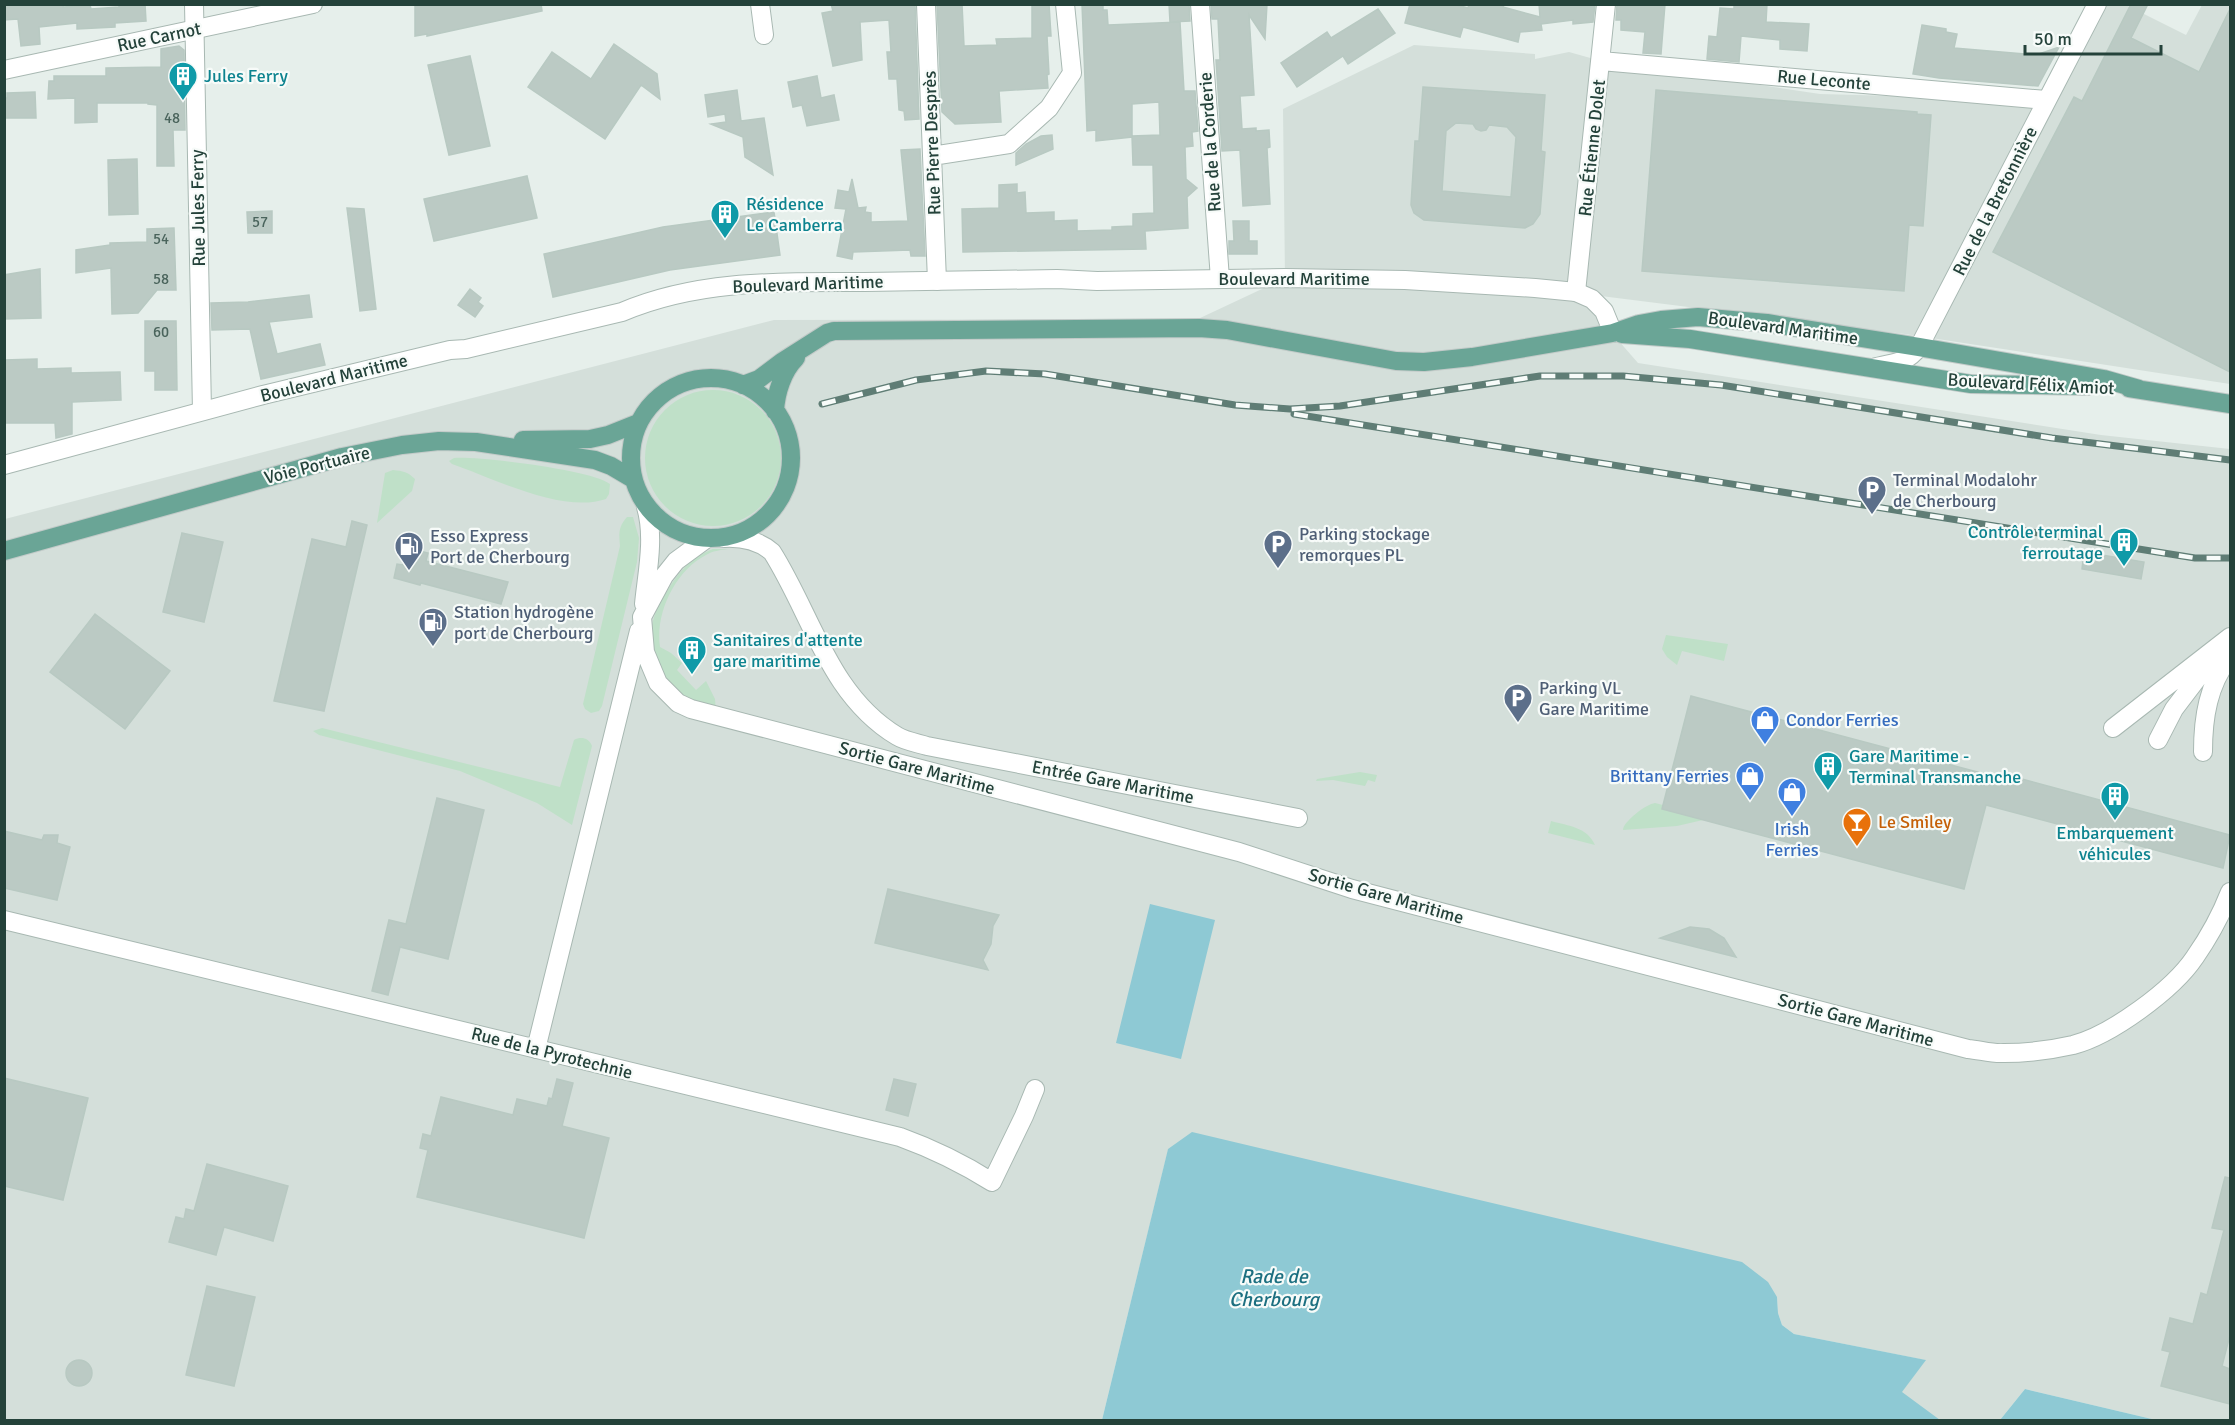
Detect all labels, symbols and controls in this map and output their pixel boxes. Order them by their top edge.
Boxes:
street label: Rue Carnot [115,17,203,57]
scale bar [2025,18,2162,56]
text: 50 m [2034,28,2072,50]
building icon: Jules Ferry [167,60,199,102]
place label: Jules Ferry [204,65,288,87]
street label: Rue Leconte [1776,65,1872,95]
street label: Rue Pierre Desprès [918,70,946,216]
street label: Rue de la Corderie [1194,71,1226,213]
street label: Rue Étienne Dolet [1574,78,1610,218]
house number: 48 [164,109,180,127]
street label: Rue de la Bretonnière [1948,123,2042,279]
street label: Rue Jules Ferry [186,149,210,267]
place label: Résidence Le Camberra [746,193,843,236]
building icon: Résidence Le Camberra [709,198,741,240]
house number: 57 [252,213,268,231]
house number: 54 [153,230,169,248]
street label: Boulevard Maritime [1218,268,1370,290]
house number: 58 [153,270,169,288]
street label: Boulevard Maritime [732,270,884,298]
street label: Boulevard Maritime [1707,307,1859,349]
house number: 60 [153,323,169,341]
street label: Boulevard Maritime [258,349,410,407]
street label: Boulevard Félix Amiot [1947,369,2115,399]
street label: Voie Portuaire [262,441,372,489]
place label: Terminal Modalohr de Cherbourg [1893,469,2037,512]
parking icon: Terminal Modalohr de Cherbourg [1856,474,1888,516]
place label: Contrôle terminal ferroutage [1968,521,2103,564]
place label: Parking stockage remorques PL [1299,523,1430,566]
place label: Esso Express Port de Cherbourg [430,525,570,568]
building icon: Contrôle terminal ferroutage [2108,526,2140,568]
parking icon: Parking stockage remorques PL [1262,528,1294,570]
fuel station icon: Esso Express Port de Cherbourg [393,530,425,572]
place label: Station hydrogène port de Cherbourg [454,601,594,644]
fuel station icon: Station hydrogène port de Cherbourg [417,606,449,648]
place label: Sanitaires d'attente gare maritime [713,629,863,672]
building icon: Sanitaires d'attente gare maritime [676,634,708,676]
place label: Parking VL Gare Maritime [1539,677,1649,720]
parking icon: Parking VL Gare Maritime [1502,682,1534,724]
shop icon: Condor Ferries [1749,704,1781,746]
place label: Condor Ferries [1786,709,1899,731]
street label: Sortie Gare Maritime [837,737,997,799]
place label: Gare Maritime - Terminal Transmanche [1849,745,2021,788]
building icon: Gare Maritime - Terminal Transmanche [1812,750,1844,792]
street label: Entrée Gare Maritime [1030,756,1196,808]
shop icon: Brittany Ferries [1734,760,1766,802]
place label: Brittany Ferries [1610,765,1729,787]
shop icon: Irish Ferries [1776,776,1808,818]
building icon: Embarquement véhicules [2099,780,2131,822]
bar icon: Le Smiley [1841,806,1873,848]
place label: Le Smiley [1878,811,1952,833]
place label: Irish Ferries [1765,818,1819,861]
place label: Embarquement véhicules [2056,822,2174,865]
street label: Sortie Gare Maritime [1306,863,1466,929]
street label: Sortie Gare Maritime [1776,989,1936,1051]
street label: Rue de la Pyrotechnie [469,1022,635,1084]
water label: Rade de Cherbourg [1229,1264,1320,1312]

